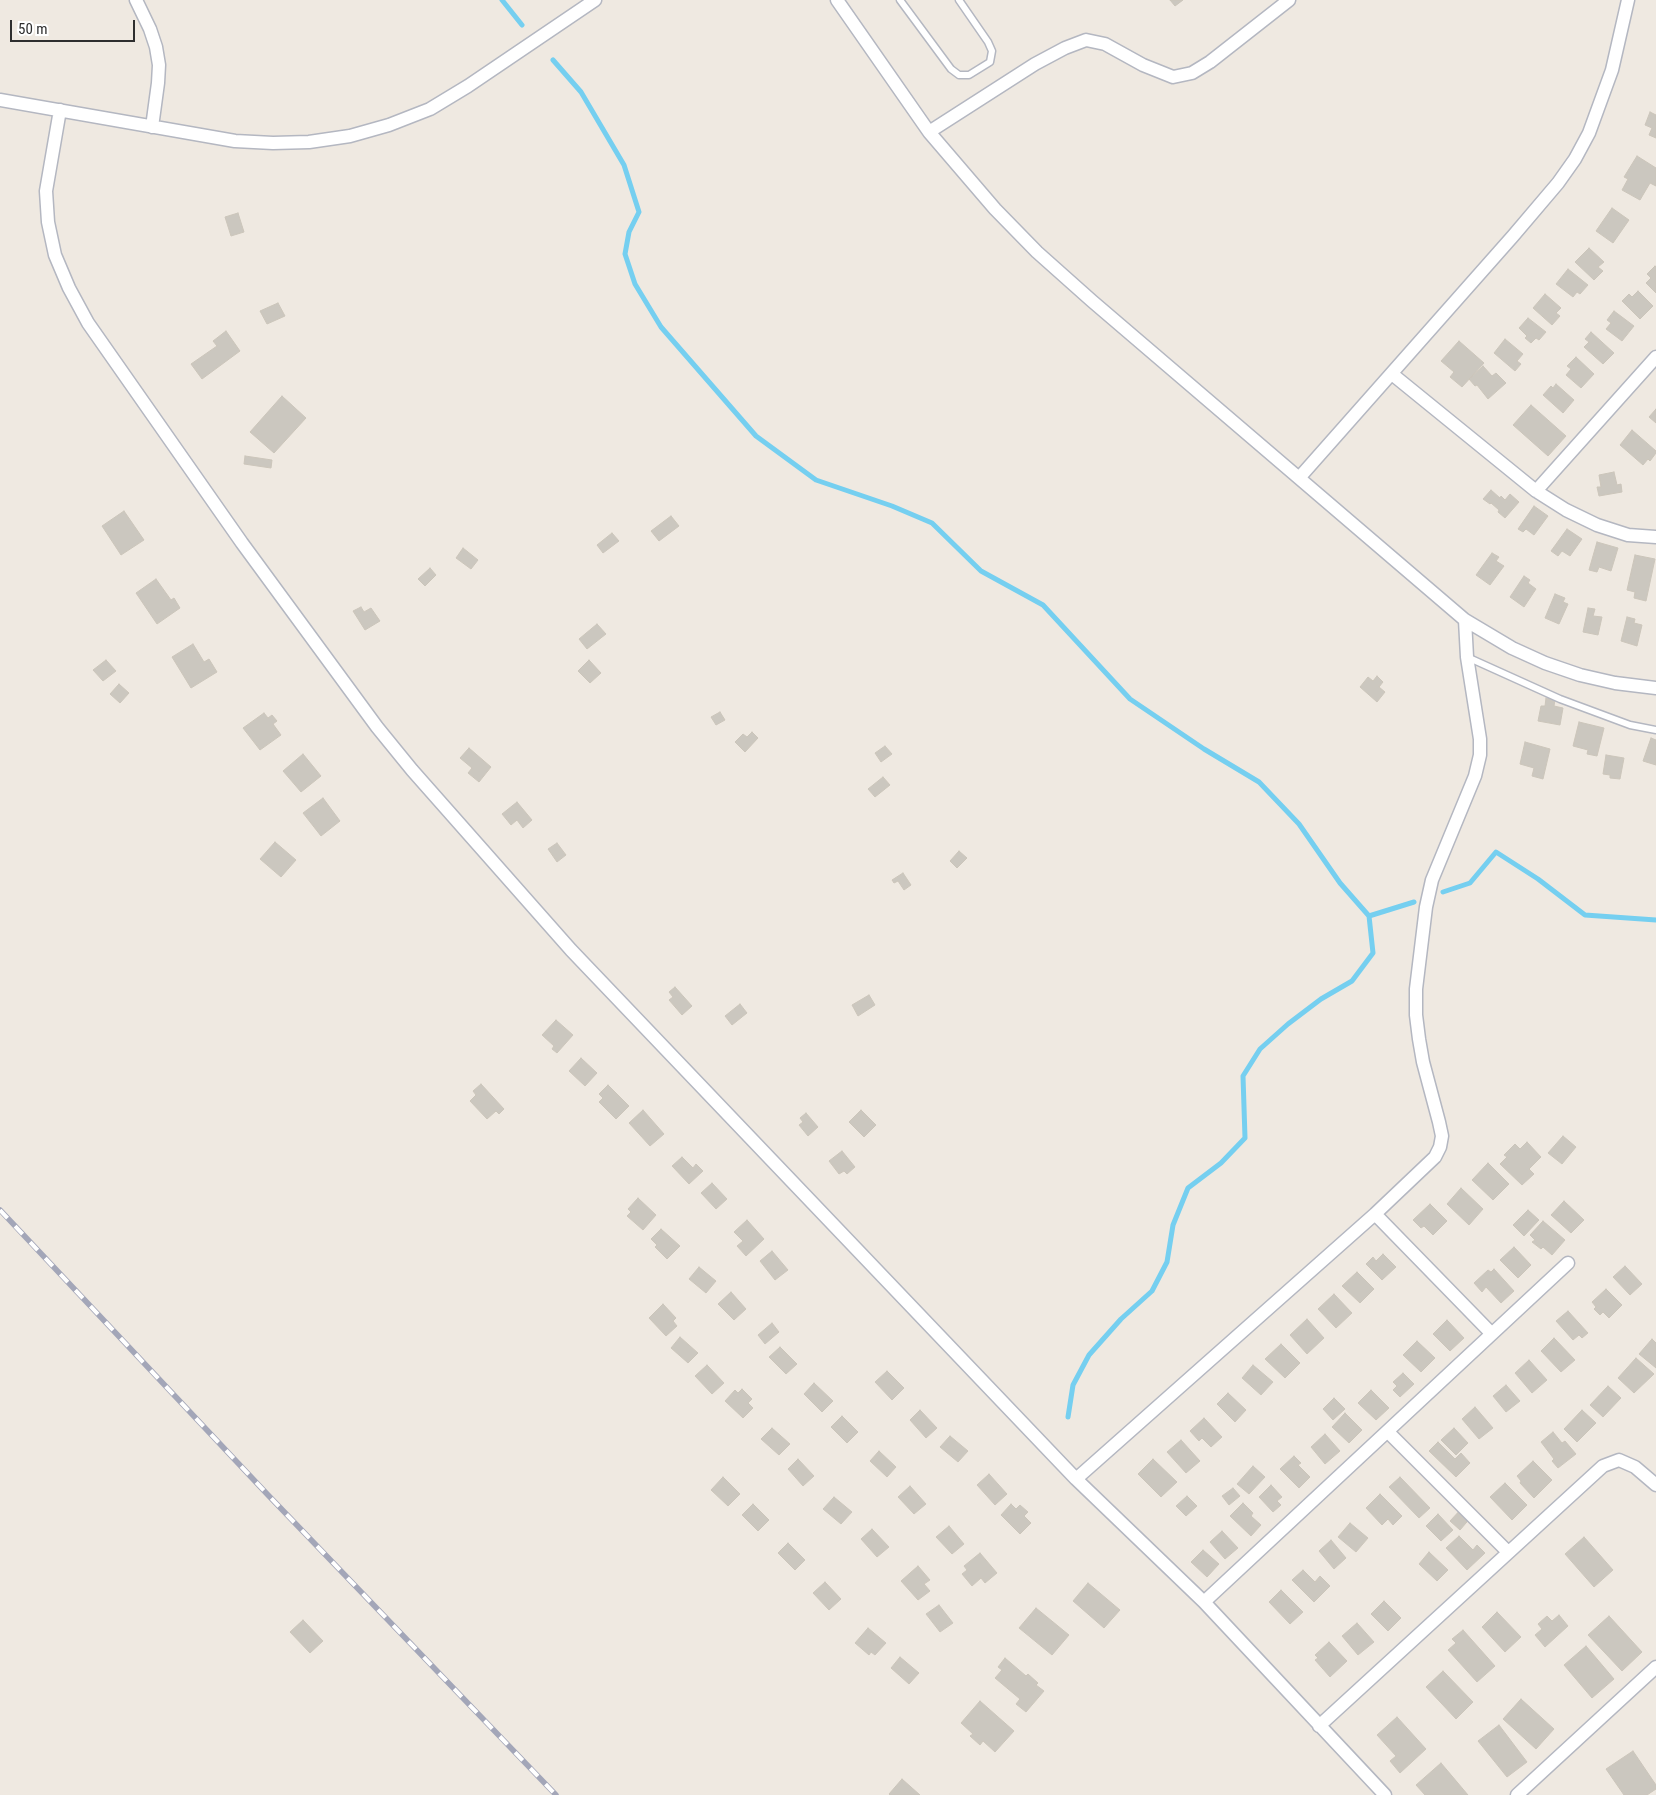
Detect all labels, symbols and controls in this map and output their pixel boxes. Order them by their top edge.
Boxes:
scale bar [12,10,138,42]
text: 50 m [18,20,48,38]

